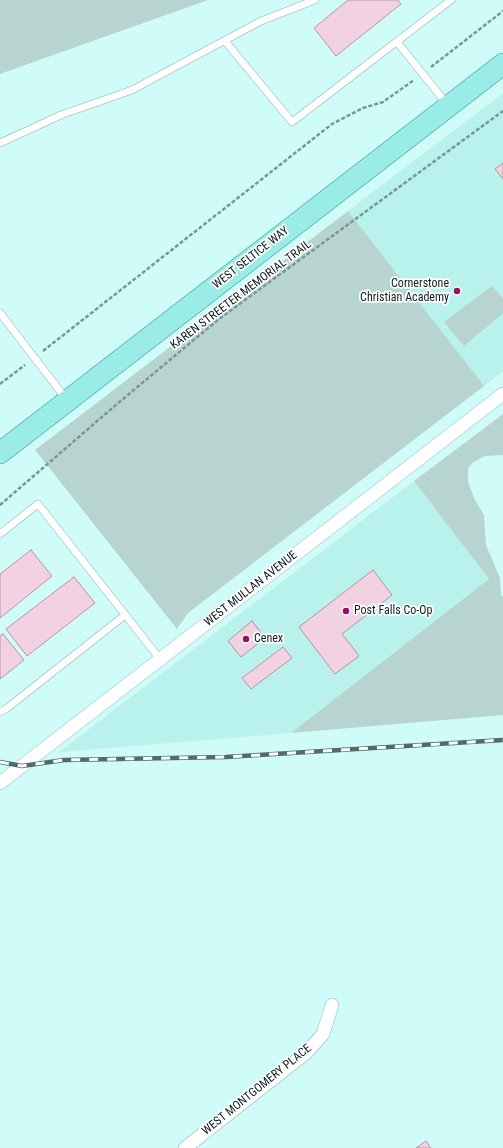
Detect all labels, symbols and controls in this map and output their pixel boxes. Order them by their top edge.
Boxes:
street label: WEST SELTICE WAY [210,224,292,292]
street label: KAREN STREETER MEMORIAL TRAIL [168,237,314,353]
place label: Cornerstone Christian Academy [360,277,449,305]
marker: Cornerstone Christian Academy [452,286,462,296]
street label: WEST MULLAN AVENUE [202,548,300,630]
place label: Post Falls Co-Op [354,604,432,618]
marker: Post Falls Co-Op [341,606,351,616]
place label: Cenex [254,632,283,646]
marker: Cenex [241,634,251,644]
street label: WEST MONTGOMERY PLACE [199,1041,315,1139]

